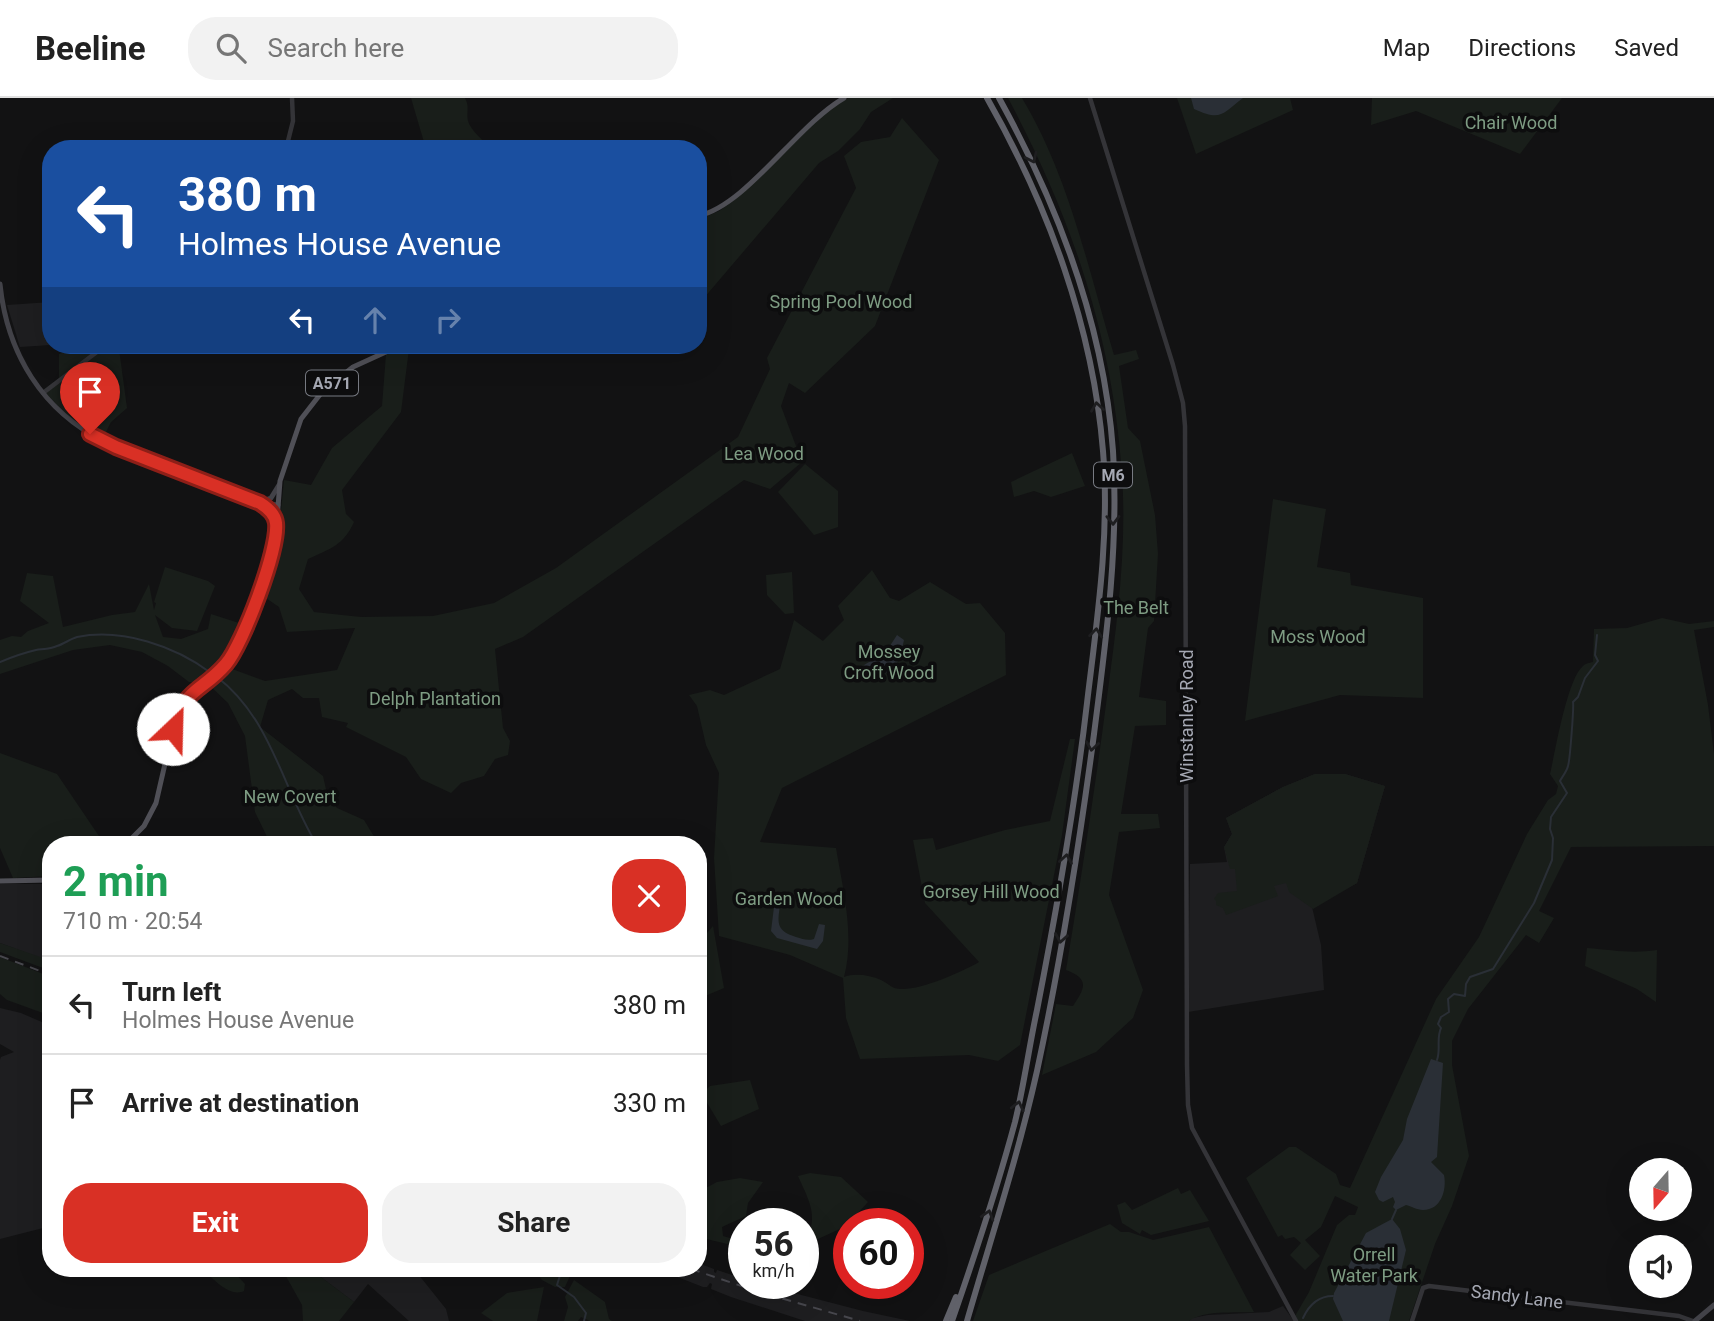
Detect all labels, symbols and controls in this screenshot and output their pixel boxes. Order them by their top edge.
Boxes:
search box [188,17,678,80]
text: Beeline [35,29,146,68]
icon: search [212,29,250,67]
text: Search here [268,33,404,63]
text: Map [1383,34,1430,62]
text: Directions [1468,34,1576,62]
text: Saved [1614,34,1679,62]
park label: Chair Wood [1465,112,1557,133]
one-way arrow [1023,151,1037,163]
text: 380 m [178,166,317,223]
icon: left [63,168,154,259]
text: Holmes House Avenue [178,225,501,263]
park label: Spring Pool Wood [770,291,912,312]
icon: left [283,301,321,339]
icon: ahead [356,301,394,339]
icon: right [429,301,467,339]
pin [60,362,120,434]
road number: A571 [306,370,358,396]
icon: arrive [71,373,109,411]
one-way arrow [1090,401,1105,413]
park label: Lea Wood [724,443,804,464]
road number: M6 [1094,462,1132,488]
one-way arrow [1106,515,1121,526]
park label: The Belt [1103,597,1169,618]
park label: Moss Wood [1270,626,1366,647]
one-way arrow [1088,628,1103,639]
park label: Mossey Croft Wood [844,641,934,683]
street label: Winstanley Road [1176,649,1197,783]
park label: Delph Plantation [369,688,501,709]
position arrow [136,692,210,766]
one-way arrow [1085,740,1100,752]
park label: New Covert [244,786,337,807]
one-way arrow [1058,853,1073,865]
text: 2 min [63,857,169,906]
button: close [612,859,686,933]
park label: Gorsey Hill Wood [922,881,1060,902]
park label: Garden Wood [735,888,843,909]
text: 710 m · 20:54 [63,908,202,935]
one-way arrow [1055,932,1070,944]
text: Turn left [122,977,221,1007]
icon: left [63,986,101,1024]
text: 380 m [613,990,686,1020]
text: Holmes House Avenue [122,1007,354,1034]
icon: arrive [63,1084,101,1122]
text: Arrive at destination [122,1088,359,1118]
text: 330 m [613,1088,686,1118]
one-way arrow [1010,1100,1025,1112]
north arrow [1629,1158,1692,1222]
map controls [1629,1158,1692,1298]
button: Exit [63,1183,368,1263]
button: Share [382,1183,686,1263]
speed limit sign: 60 [833,1208,924,1299]
one-way arrow [980,1209,995,1221]
text: 56 [753,1224,794,1265]
button: sound [1629,1235,1692,1298]
park label: Orrell Water Park [1330,1244,1419,1286]
text: km/h [752,1260,795,1281]
street label: Sandy Lane [1470,1280,1564,1313]

